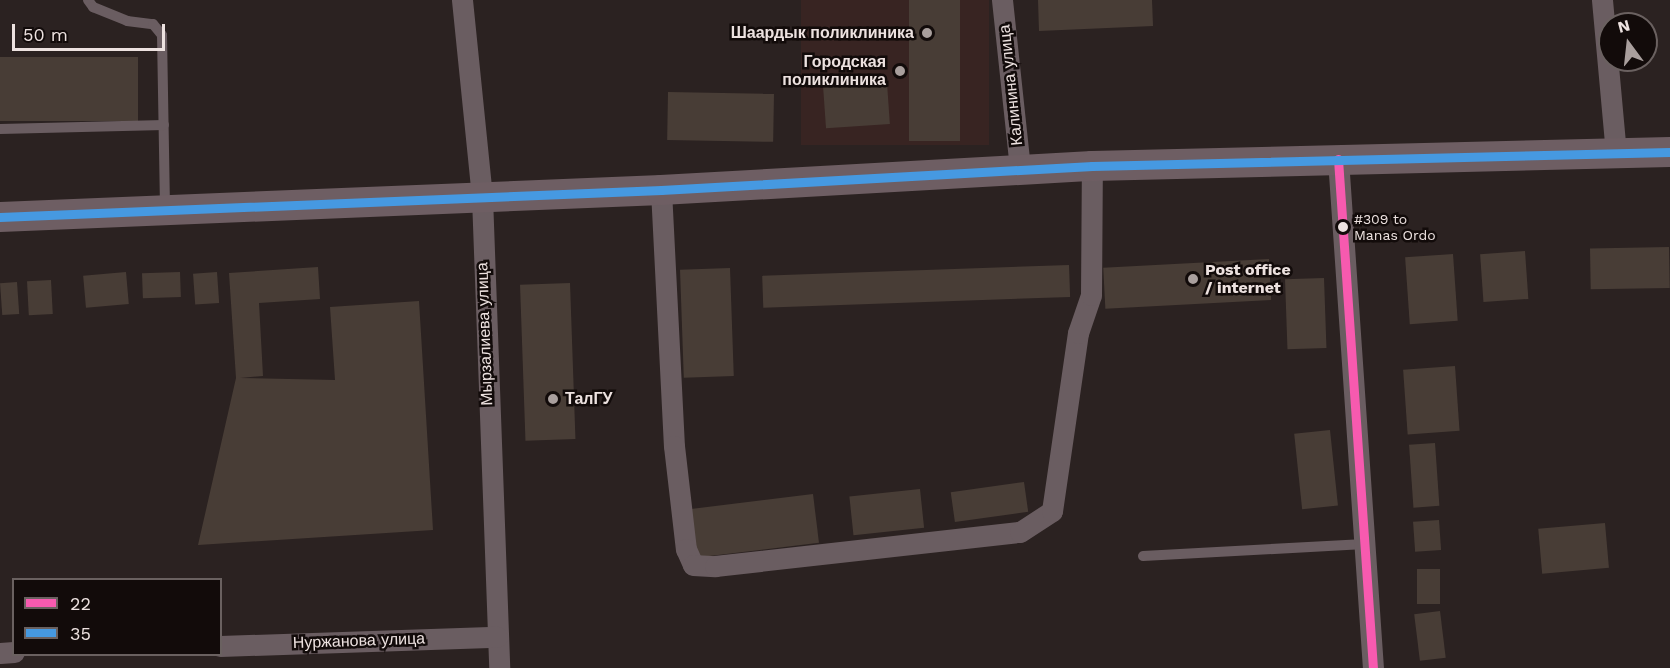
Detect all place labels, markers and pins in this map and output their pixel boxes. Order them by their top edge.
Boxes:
place label: Шаардык поликлиника [731,23,914,43]
marker: Шаардык поликлиника [918,24,936,42]
place label: Городская поликлиника [782,52,886,90]
marker: Городская поликлиника [891,62,909,80]
place label: #309 to Manas Ordo [1354,211,1436,244]
marker: #309 to Manas Ordo [1337,221,1349,233]
place label: Post office / internet [1205,260,1291,298]
marker: Post office / internet [1186,272,1200,286]
place label: ТалГУ [565,389,612,409]
marker: ТалГУ [546,392,560,406]

